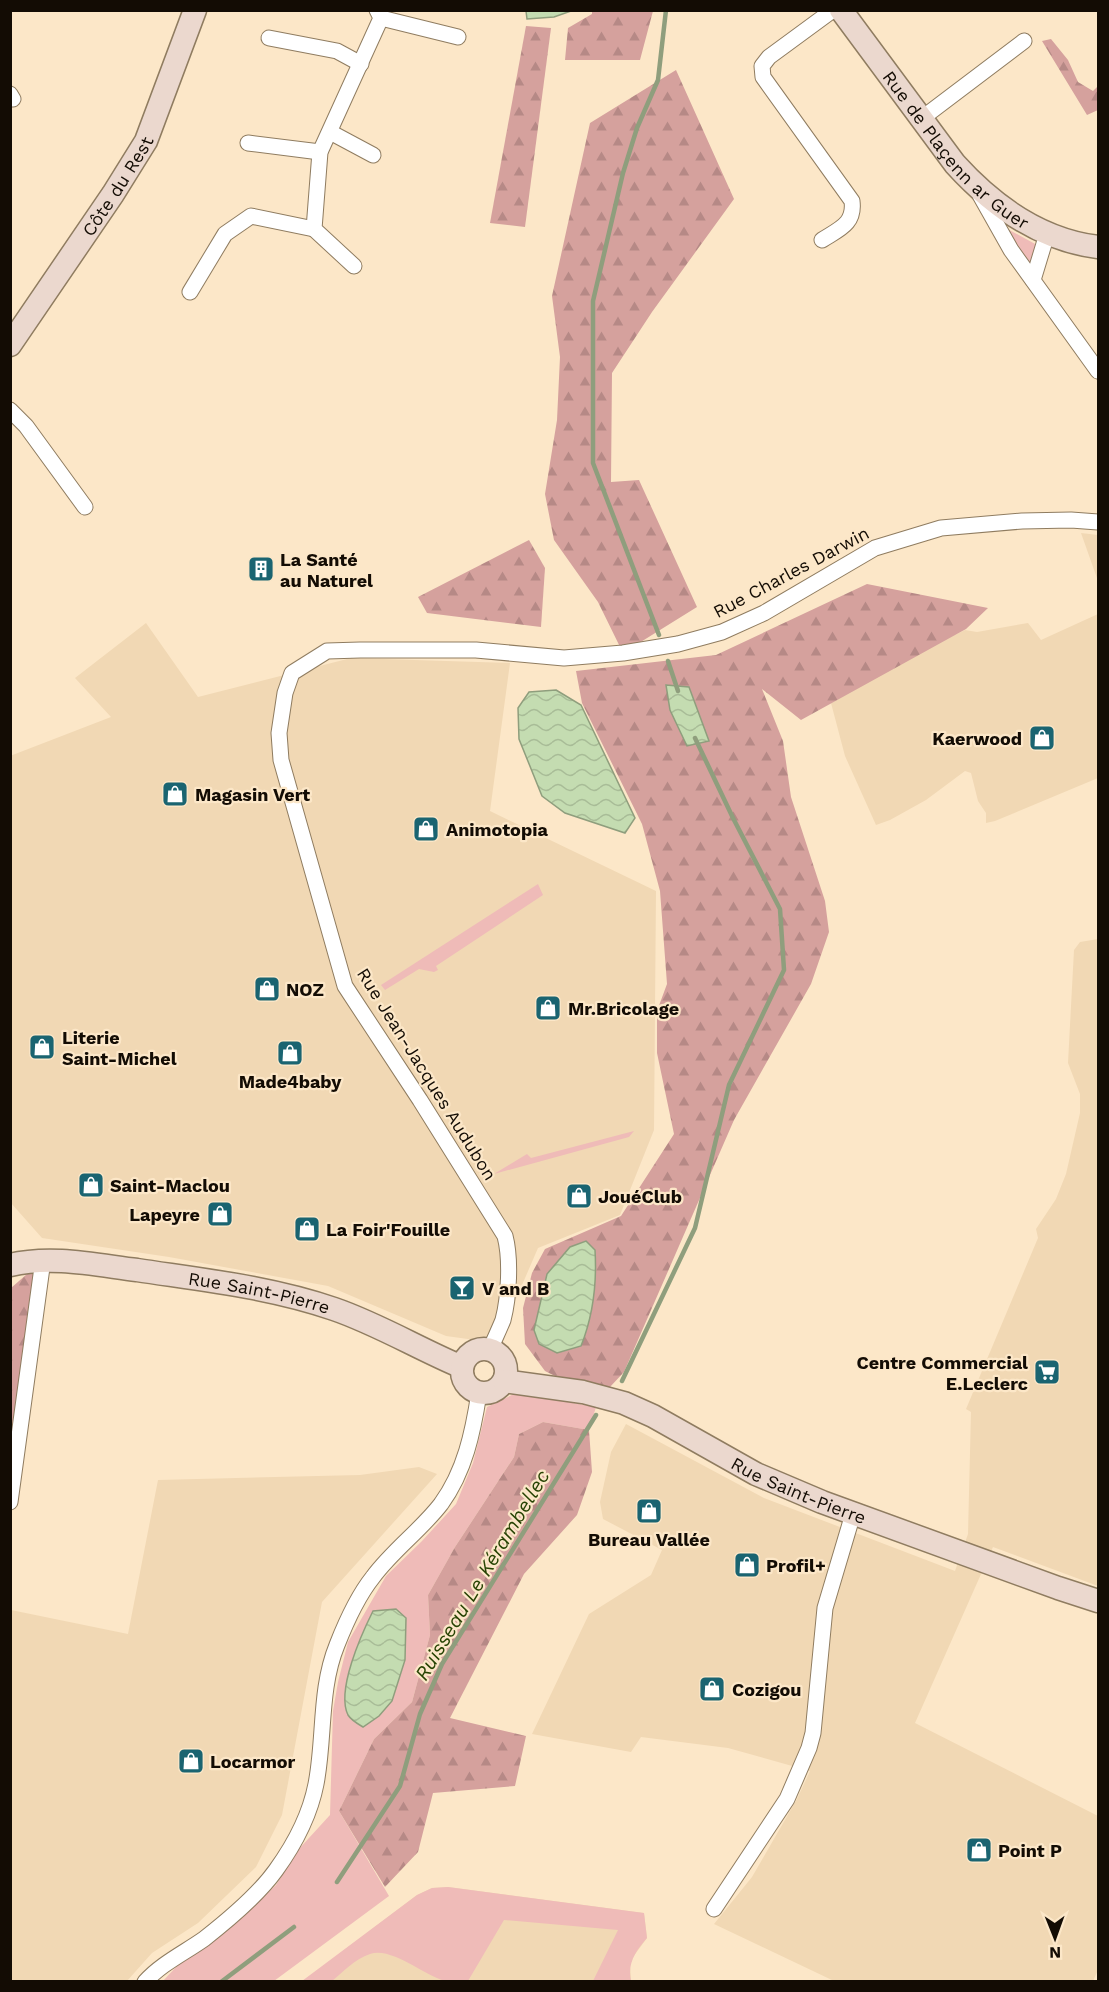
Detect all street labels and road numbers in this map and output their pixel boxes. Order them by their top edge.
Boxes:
street label: Rue de Plaçenn ar Guer [879,66,1033,233]
street label: Côte du Rest [77,133,157,240]
street label: Rue Charles Darwin [710,522,872,622]
street label: Rue Jean-Jacques Audubon [353,964,501,1184]
street label: Rue Saint-Pierre [187,1267,333,1317]
street label: Rue Saint-Pierre [728,1452,869,1528]

